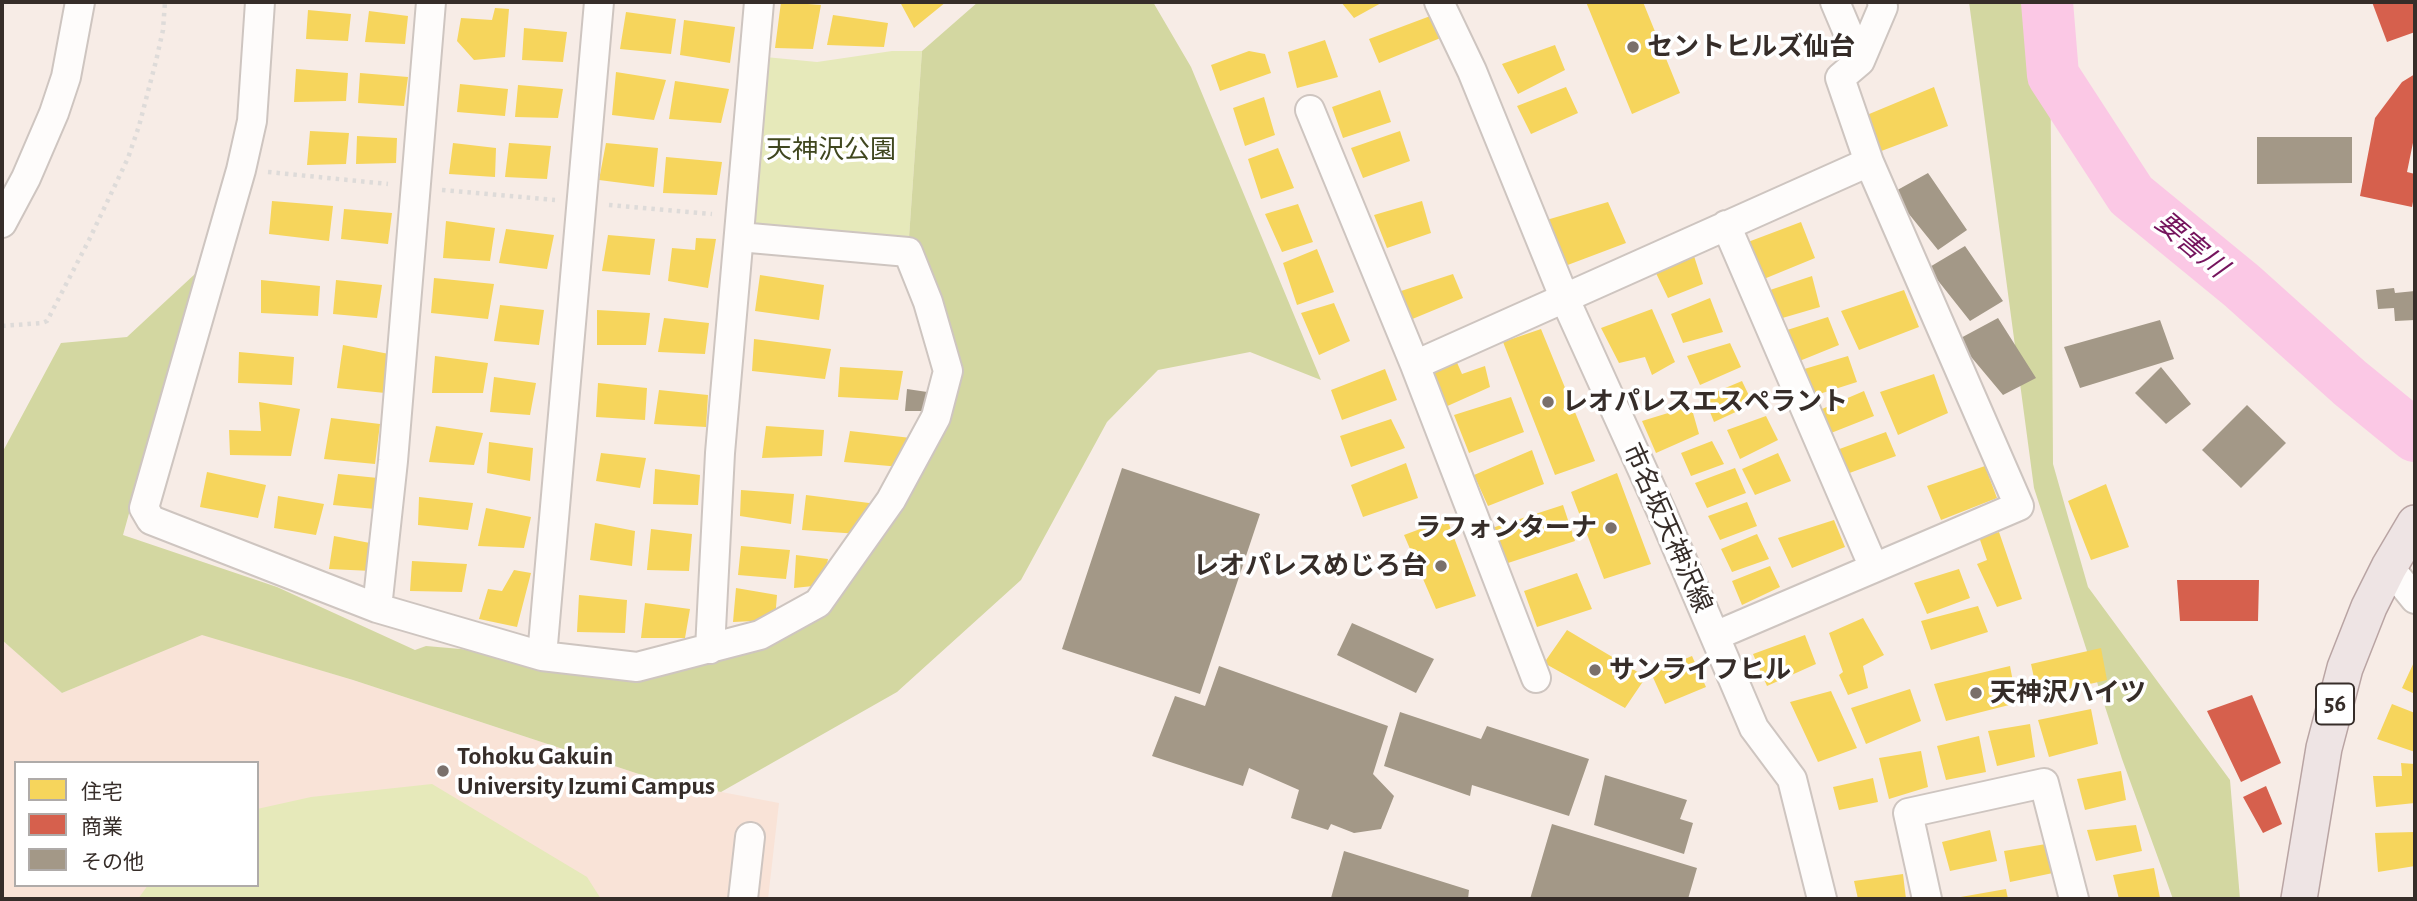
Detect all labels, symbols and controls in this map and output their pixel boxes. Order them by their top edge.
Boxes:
place label: セントヒルズ仙台 [1647,31,1855,63]
marker: セントヒルズ仙台 [1625,39,1641,55]
park label: 天神沢公園 [766,134,896,166]
water label: 要害川 [2148,205,2234,285]
place label: レオパレスエスペラント [1562,386,1848,418]
marker: レオパレスエスペラント [1540,394,1556,410]
street label: 市名坂天神沢線 [1616,439,1718,617]
place label: ラフォンターナ [1415,512,1597,544]
marker: ラフォンターナ [1603,520,1619,536]
place label: レオパレスめじろ台 [1193,550,1427,582]
marker: レオパレスめじろ台 [1433,558,1449,574]
place label: サンライフヒル [1609,654,1791,686]
marker: サンライフヒル [1587,662,1603,678]
place label: 天神沢ハイツ [1990,677,2146,709]
road number: 56 [2316,684,2354,724]
marker: 天神沢ハイツ [1968,685,1984,701]
place label: Tohoku Gakuin University Izumi Campus [457,740,715,802]
legend [14,761,259,887]
marker: Tohoku Gakuin University Izumi Campus [435,763,451,779]
text: 住宅 [81,782,123,803]
text: 商業 [81,817,123,838]
text: その他 [81,852,144,873]

